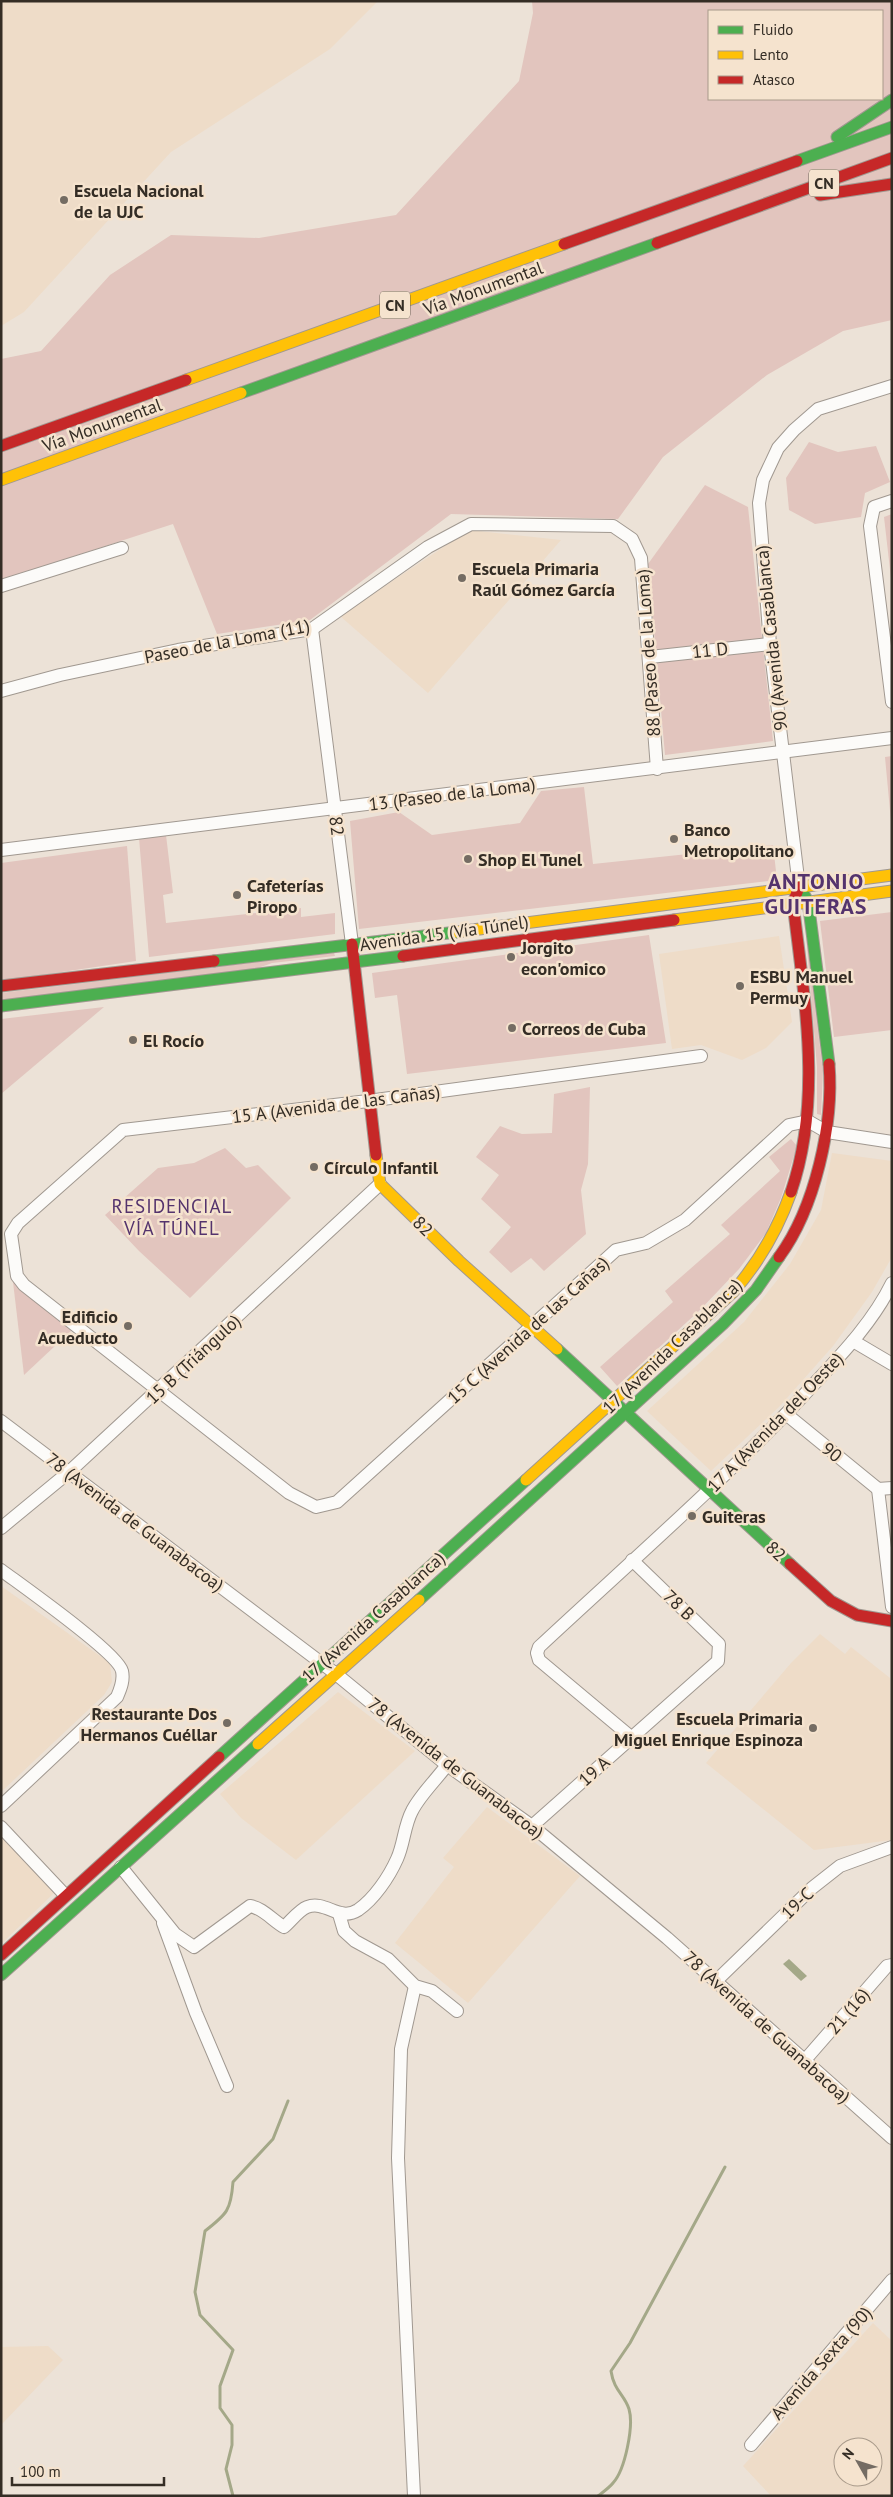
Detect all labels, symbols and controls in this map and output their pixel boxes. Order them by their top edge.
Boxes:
legend [708,10,883,100]
text: Fluido [753,20,793,39]
text: Lento [753,45,789,64]
text: Atasco [753,70,795,89]
road number: CN [809,170,839,197]
place label: Escuela Nacional de la UJC [74,179,204,223]
marker: Escuela Nacional de la UJC [58,194,70,206]
street label: Vía Monumental [419,256,546,321]
road number: CN [380,292,410,318]
street label: Vía Monumental [38,393,165,458]
street label: 90 (Avenida Casablanca) [750,544,792,732]
place label: Escuela Primaria Raúl Gómez García [472,557,615,601]
street label: 88 (Paseo de la Loma) [631,568,665,738]
marker: Escuela Primaria Raúl Gómez García [456,572,468,584]
street label: Paseo de la Loma (11) [142,614,312,668]
street label: 11 D [691,637,729,663]
street label: 13 (Paseo de la Loma) [367,772,537,816]
street label: 82 [324,815,350,837]
place label: Banco Metropolitano [684,818,794,862]
marker: Banco Metropolitano [668,833,680,845]
place label: Shop El Tunel [478,848,583,871]
marker: Shop El Tunel [462,853,474,865]
district label: ANTONIO GUITERAS [765,867,867,920]
place label: Cafeterías Piropo [247,874,324,918]
marker: Cafeterías Piropo [231,889,243,901]
street label: Avenida 15 (Vía Túnel) [358,910,530,956]
place label: Jorgito econ'omico [520,936,606,980]
marker: Jorgito econ'omico [505,951,517,963]
place label: ESBU Manuel Permuy [750,965,853,1009]
marker: ESBU Manuel Permuy [734,980,746,992]
place label: Correos de Cuba [522,1017,646,1040]
marker: Correos de Cuba [506,1022,518,1034]
place label: El Rocío [143,1029,205,1052]
marker: El Rocío [127,1034,139,1046]
street label: 15 A (Avenida de las Cañas) [231,1080,441,1128]
place label: Círculo Infantil [324,1156,439,1179]
marker: Círculo Infantil [308,1161,320,1173]
district label: RESIDENCIAL VÍA TÚNEL [112,1194,232,1240]
street label: 82 [408,1211,438,1241]
street label: 15 C (Avenida de las Cañas) [442,1251,614,1409]
street label: 17 (Avenida Casablanca) [597,1273,747,1419]
place label: Edificio Acueducto [38,1305,118,1349]
street label: 15 B (Triángulo) [141,1309,245,1409]
marker: Edificio Acueducto [122,1320,134,1332]
street label: 17 A (Avenida del Oeste) [702,1347,848,1497]
street label: 90 [817,1437,847,1467]
street label: 78 (Avenida de Guanabacoa) [41,1447,229,1597]
place label: Guiteras [702,1505,766,1528]
marker: Guiteras [686,1510,698,1522]
street label: 82 [761,1536,791,1566]
street label: 17 (Avenida Casablanca) [296,1546,450,1688]
street label: 78 B [658,1585,700,1625]
street label: 78 (Avenida de Guanabacoa) [363,1692,549,1844]
place label: Restaurante Dos Hermanos Cuéllar [80,1702,218,1746]
place label: Escuela Primaria Miguel Enrique Espinoza [614,1707,803,1751]
marker: Restaurante Dos Hermanos Cuéllar [221,1717,233,1729]
marker: Escuela Primaria Miguel Enrique Espinoza [807,1722,819,1734]
street label: 19 A [574,1751,615,1791]
street label: 19-C [776,1882,818,1924]
street label: 78 (Avenida de Guanabacoa) [679,1946,855,2108]
street label: 21 (16) [822,1983,874,2039]
street label: Avenida Sexta (90) [766,2302,876,2424]
north arrow [833,2437,883,2487]
text: N [838,2445,858,2463]
scale bar [12,2454,165,2486]
text: 100 m [20,2462,61,2481]

